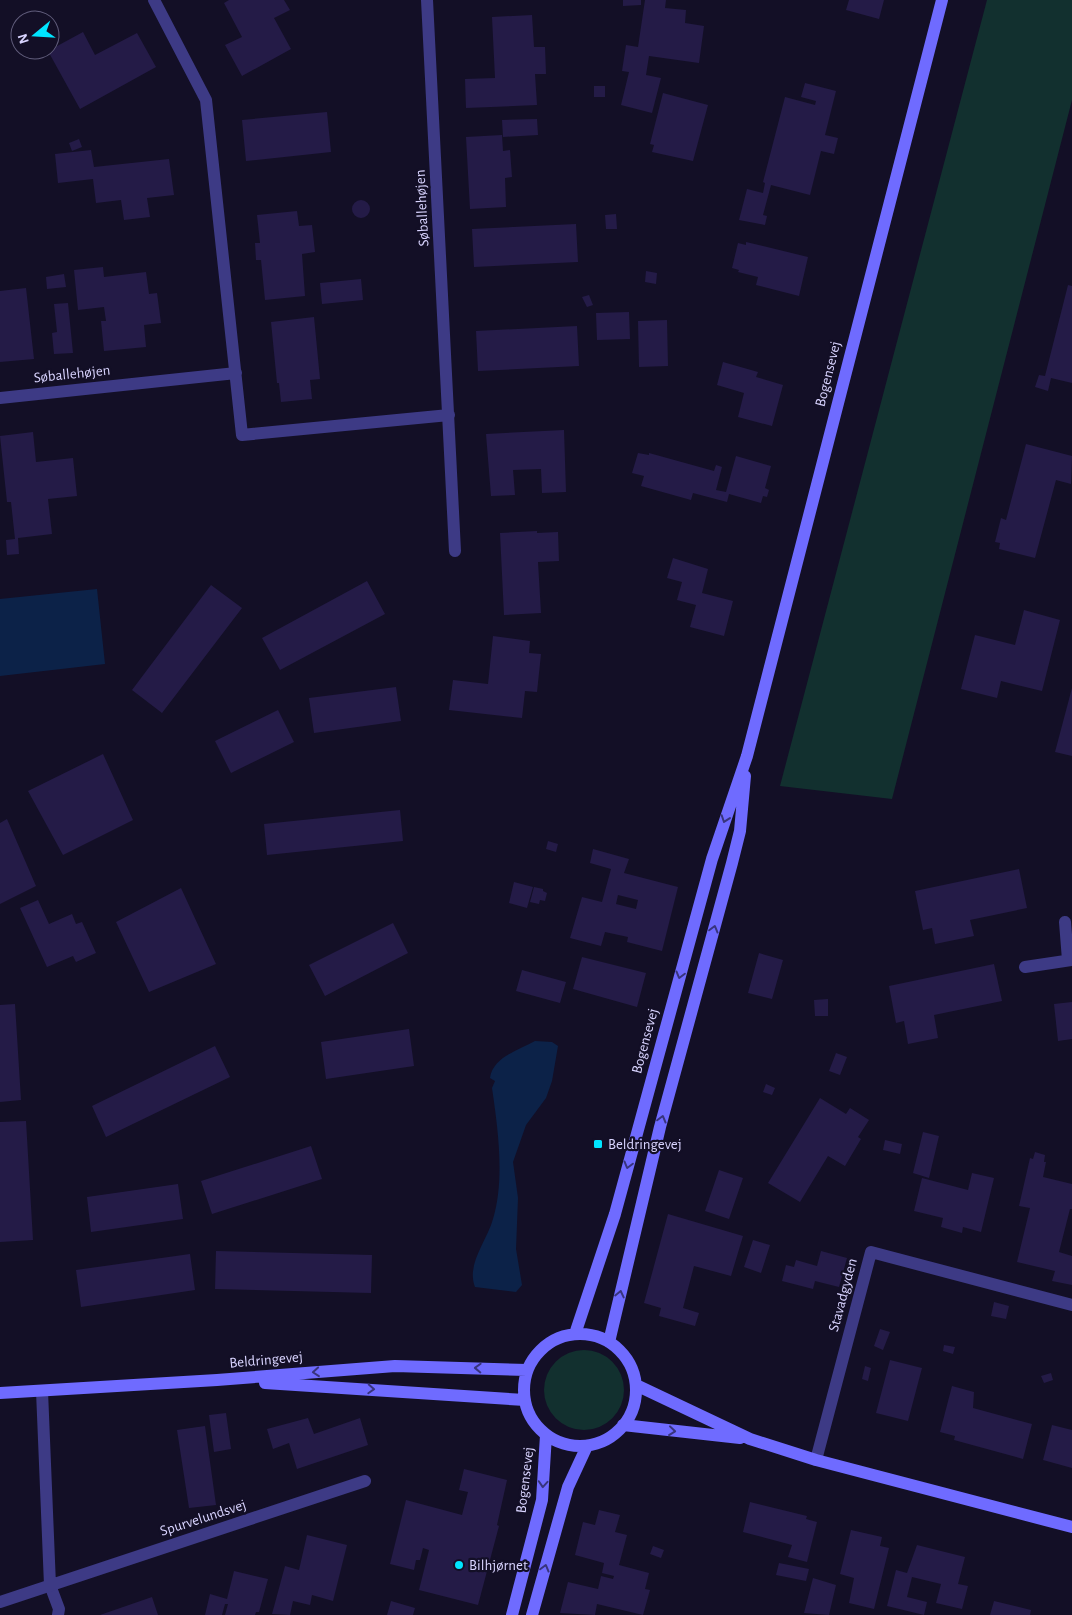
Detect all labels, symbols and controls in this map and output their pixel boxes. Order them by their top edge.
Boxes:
north arrow [10,10,60,60]
text: N [15,32,32,46]
street label: Søballehøjen [412,169,432,247]
street label: Bogensevej [813,340,843,408]
street label: Søballehøjen [33,363,111,385]
one-way arrow [721,814,731,822]
one-way arrow [709,925,719,933]
one-way arrow [676,970,686,978]
street label: Bogensevej [629,1007,661,1075]
one-way arrow [656,1116,666,1124]
place label: Beldringevej [608,1137,682,1152]
marker: Beldringevej [592,1138,604,1150]
one-way arrow [624,1161,634,1169]
street label: Stavadgyden [826,1257,860,1333]
one-way arrow [614,1290,625,1299]
street label: Beldringevej [229,1349,303,1371]
one-way arrow [474,1363,482,1374]
one-way arrow [312,1367,320,1378]
one-way arrow [367,1383,375,1394]
one-way arrow [668,1425,676,1436]
street label: Bogensevej [513,1446,537,1514]
one-way arrow [538,1480,549,1488]
street label: Spurvelundsvej [158,1497,248,1539]
place label: Bilhjørnet [469,1558,528,1573]
marker: Bilhjørnet [453,1559,465,1571]
one-way arrow [539,1564,550,1572]

